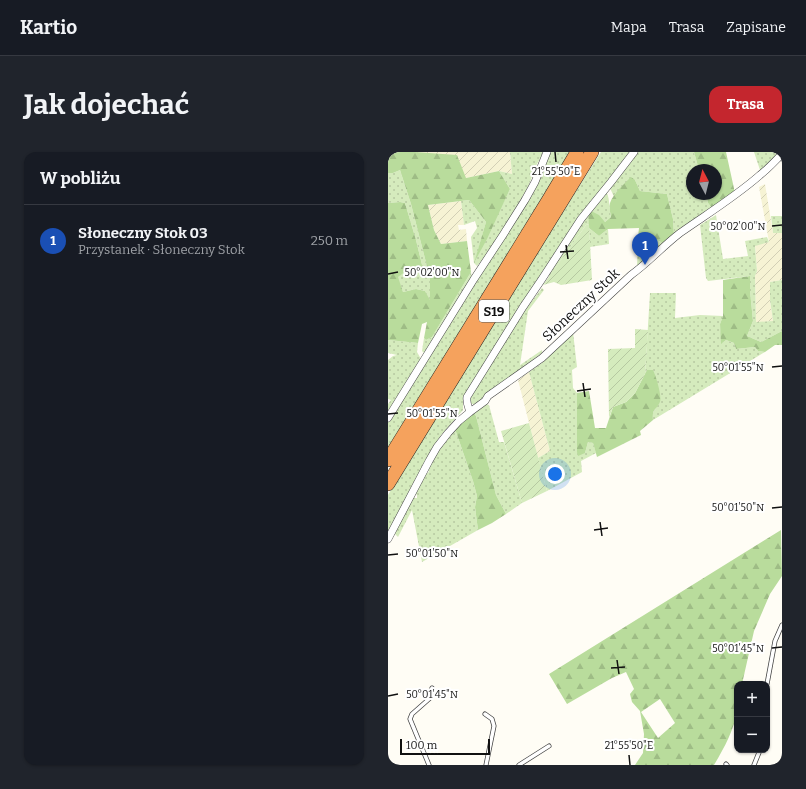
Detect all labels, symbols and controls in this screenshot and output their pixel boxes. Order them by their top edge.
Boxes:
text: Kartio [20,16,77,39]
text: Mapa [611,19,647,36]
text: Trasa [669,19,704,36]
text: Zapisane [726,19,786,36]
button: Trasa [709,86,782,123]
text: Jak dojechać [24,88,189,121]
north arrow [686,164,722,200]
text: 21°55'50"E [532,166,580,178]
text: W pobliżu [40,168,121,189]
text: 50°02'00"N [711,221,765,233]
text: Słoneczny Stok 03 [78,224,208,242]
pin: 1 [632,232,658,265]
text: 1 [50,233,56,248]
text: 250 m [311,233,348,248]
text: Przystanek · Słoneczny Stok [78,242,245,257]
street label: Słoneczny Stok [539,265,623,345]
text: 50°02'00"N [405,267,459,279]
road number: S19 [479,300,509,322]
text: 50°01'55"N [712,362,764,374]
text: 50°01'55"N [406,408,458,420]
your location [545,464,565,484]
text: 50°01'50"N [712,502,764,514]
text: 50°01'50"N [406,548,458,560]
text: 50°01'45"N [712,643,764,655]
map controls [734,681,770,753]
button: + [734,681,770,717]
text: 50°01'45"N [406,689,458,701]
button: − [734,717,770,753]
scale bar [400,737,490,756]
text: 100 m [406,739,437,752]
text: 21°55'50"E [605,740,653,752]

